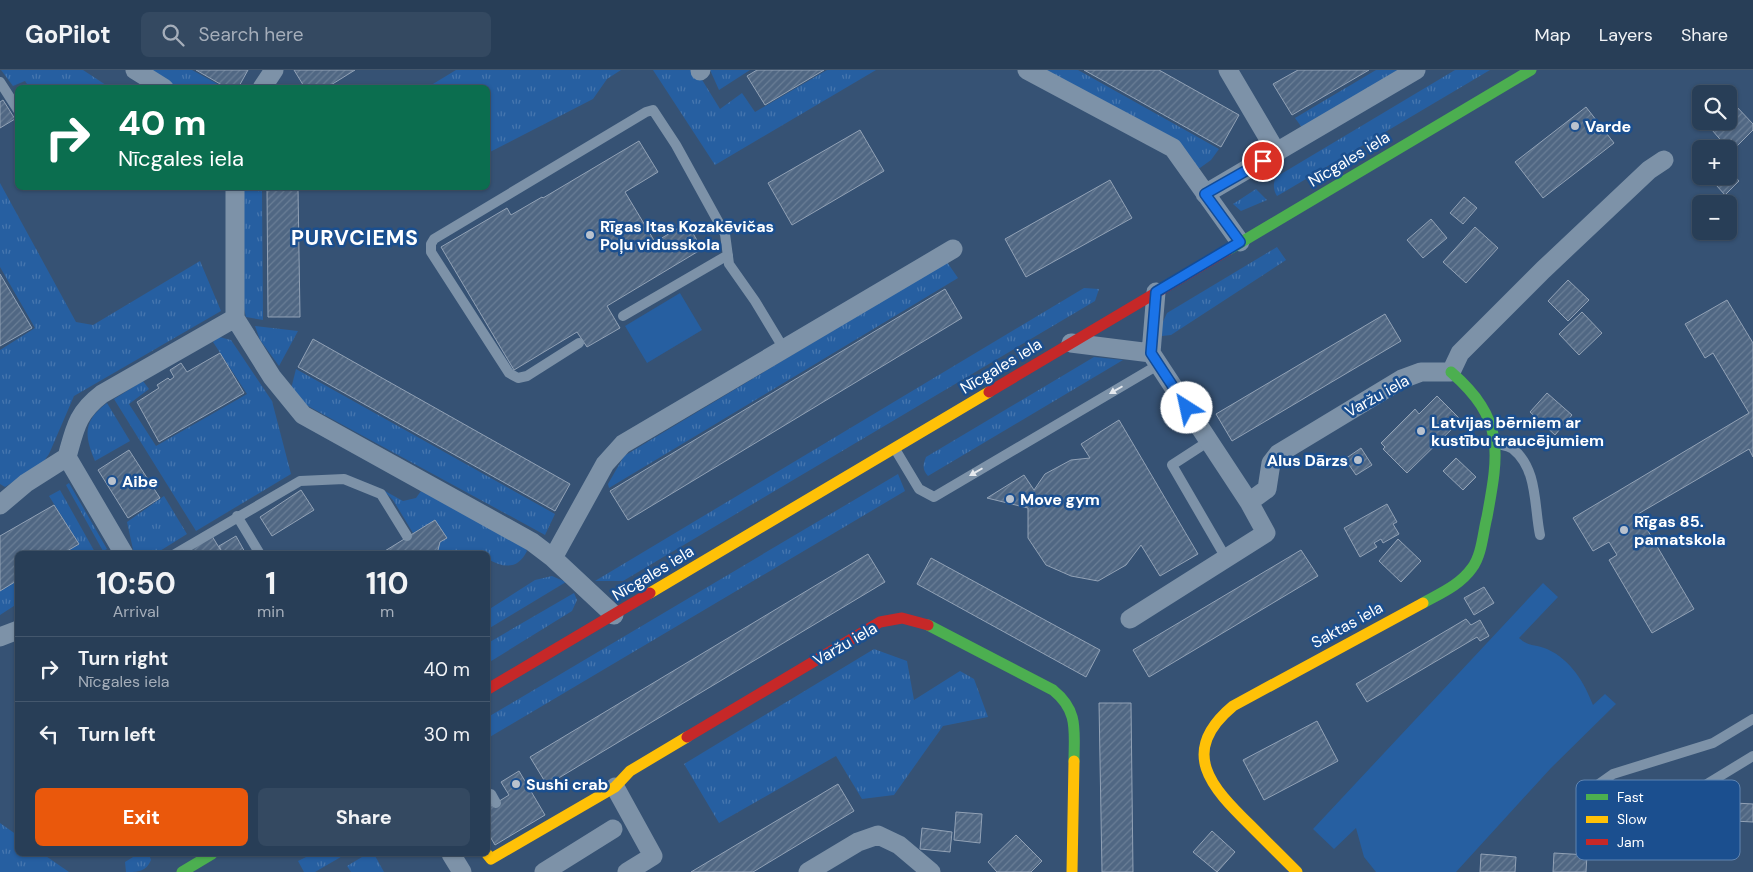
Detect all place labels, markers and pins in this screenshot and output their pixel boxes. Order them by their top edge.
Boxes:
place label: Varde [1585,116,1631,137]
marker: Varde [1569,120,1581,132]
pin [1242,140,1284,182]
place label: Rīgas Itas Kozakēvičas Poļu vidusskola [600,216,774,255]
marker: Rīgas Itas Kozakēvičas Poļu vidusskola [584,229,596,241]
place label: Latvijas bērniem ar kustību traucējumiem [1431,412,1604,451]
marker: Latvijas bērniem ar kustību traucējumiem [1415,425,1427,437]
place label: Alus Dārzs [1267,450,1348,471]
marker: Alus Dārzs [1352,454,1364,466]
place label: Aibe [122,471,158,492]
marker: Aibe [106,475,118,487]
place label: Move gym [1020,489,1100,510]
marker: Move gym [1004,493,1016,505]
place label: Rīgas 85. pamatskola [1634,511,1726,550]
marker: Rīgas 85. pamatskola [1618,524,1630,536]
place label: Sushi crab [526,774,608,795]
marker: Sushi crab [510,778,522,790]

